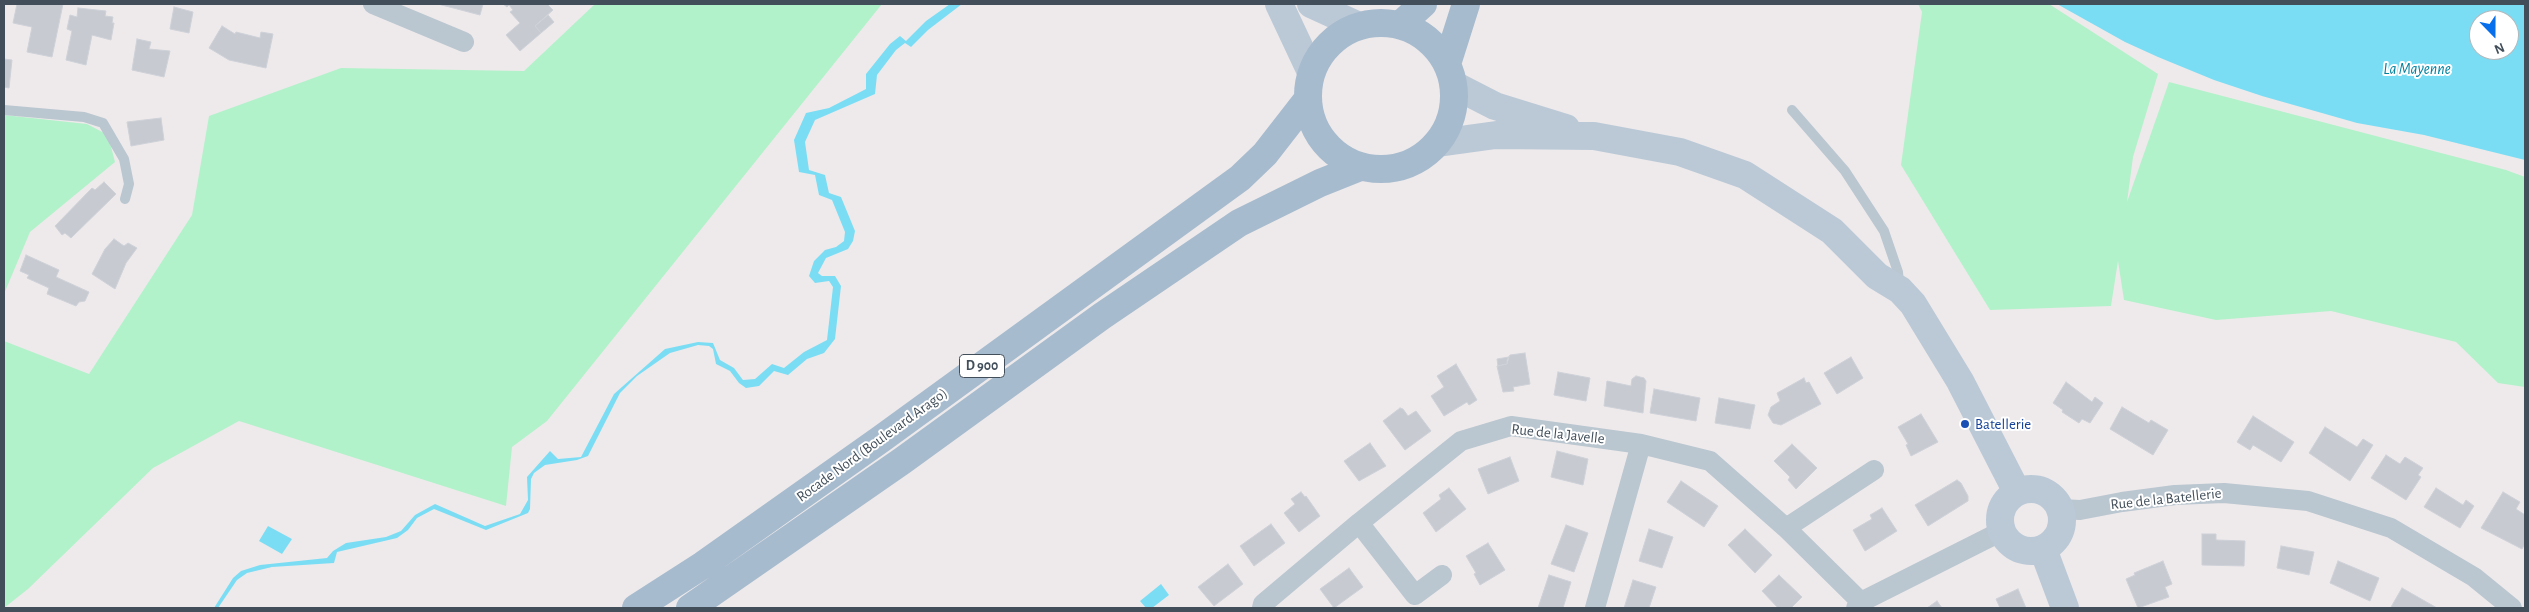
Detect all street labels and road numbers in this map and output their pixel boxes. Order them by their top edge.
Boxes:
road number: D 900 [960,354,1004,378]
street label: Rocade Nord (Boulevard Arago) [793,384,951,506]
street label: Rue de la Javelle [1510,420,1606,448]
street label: Rue de la Batellerie [2110,484,2222,514]

